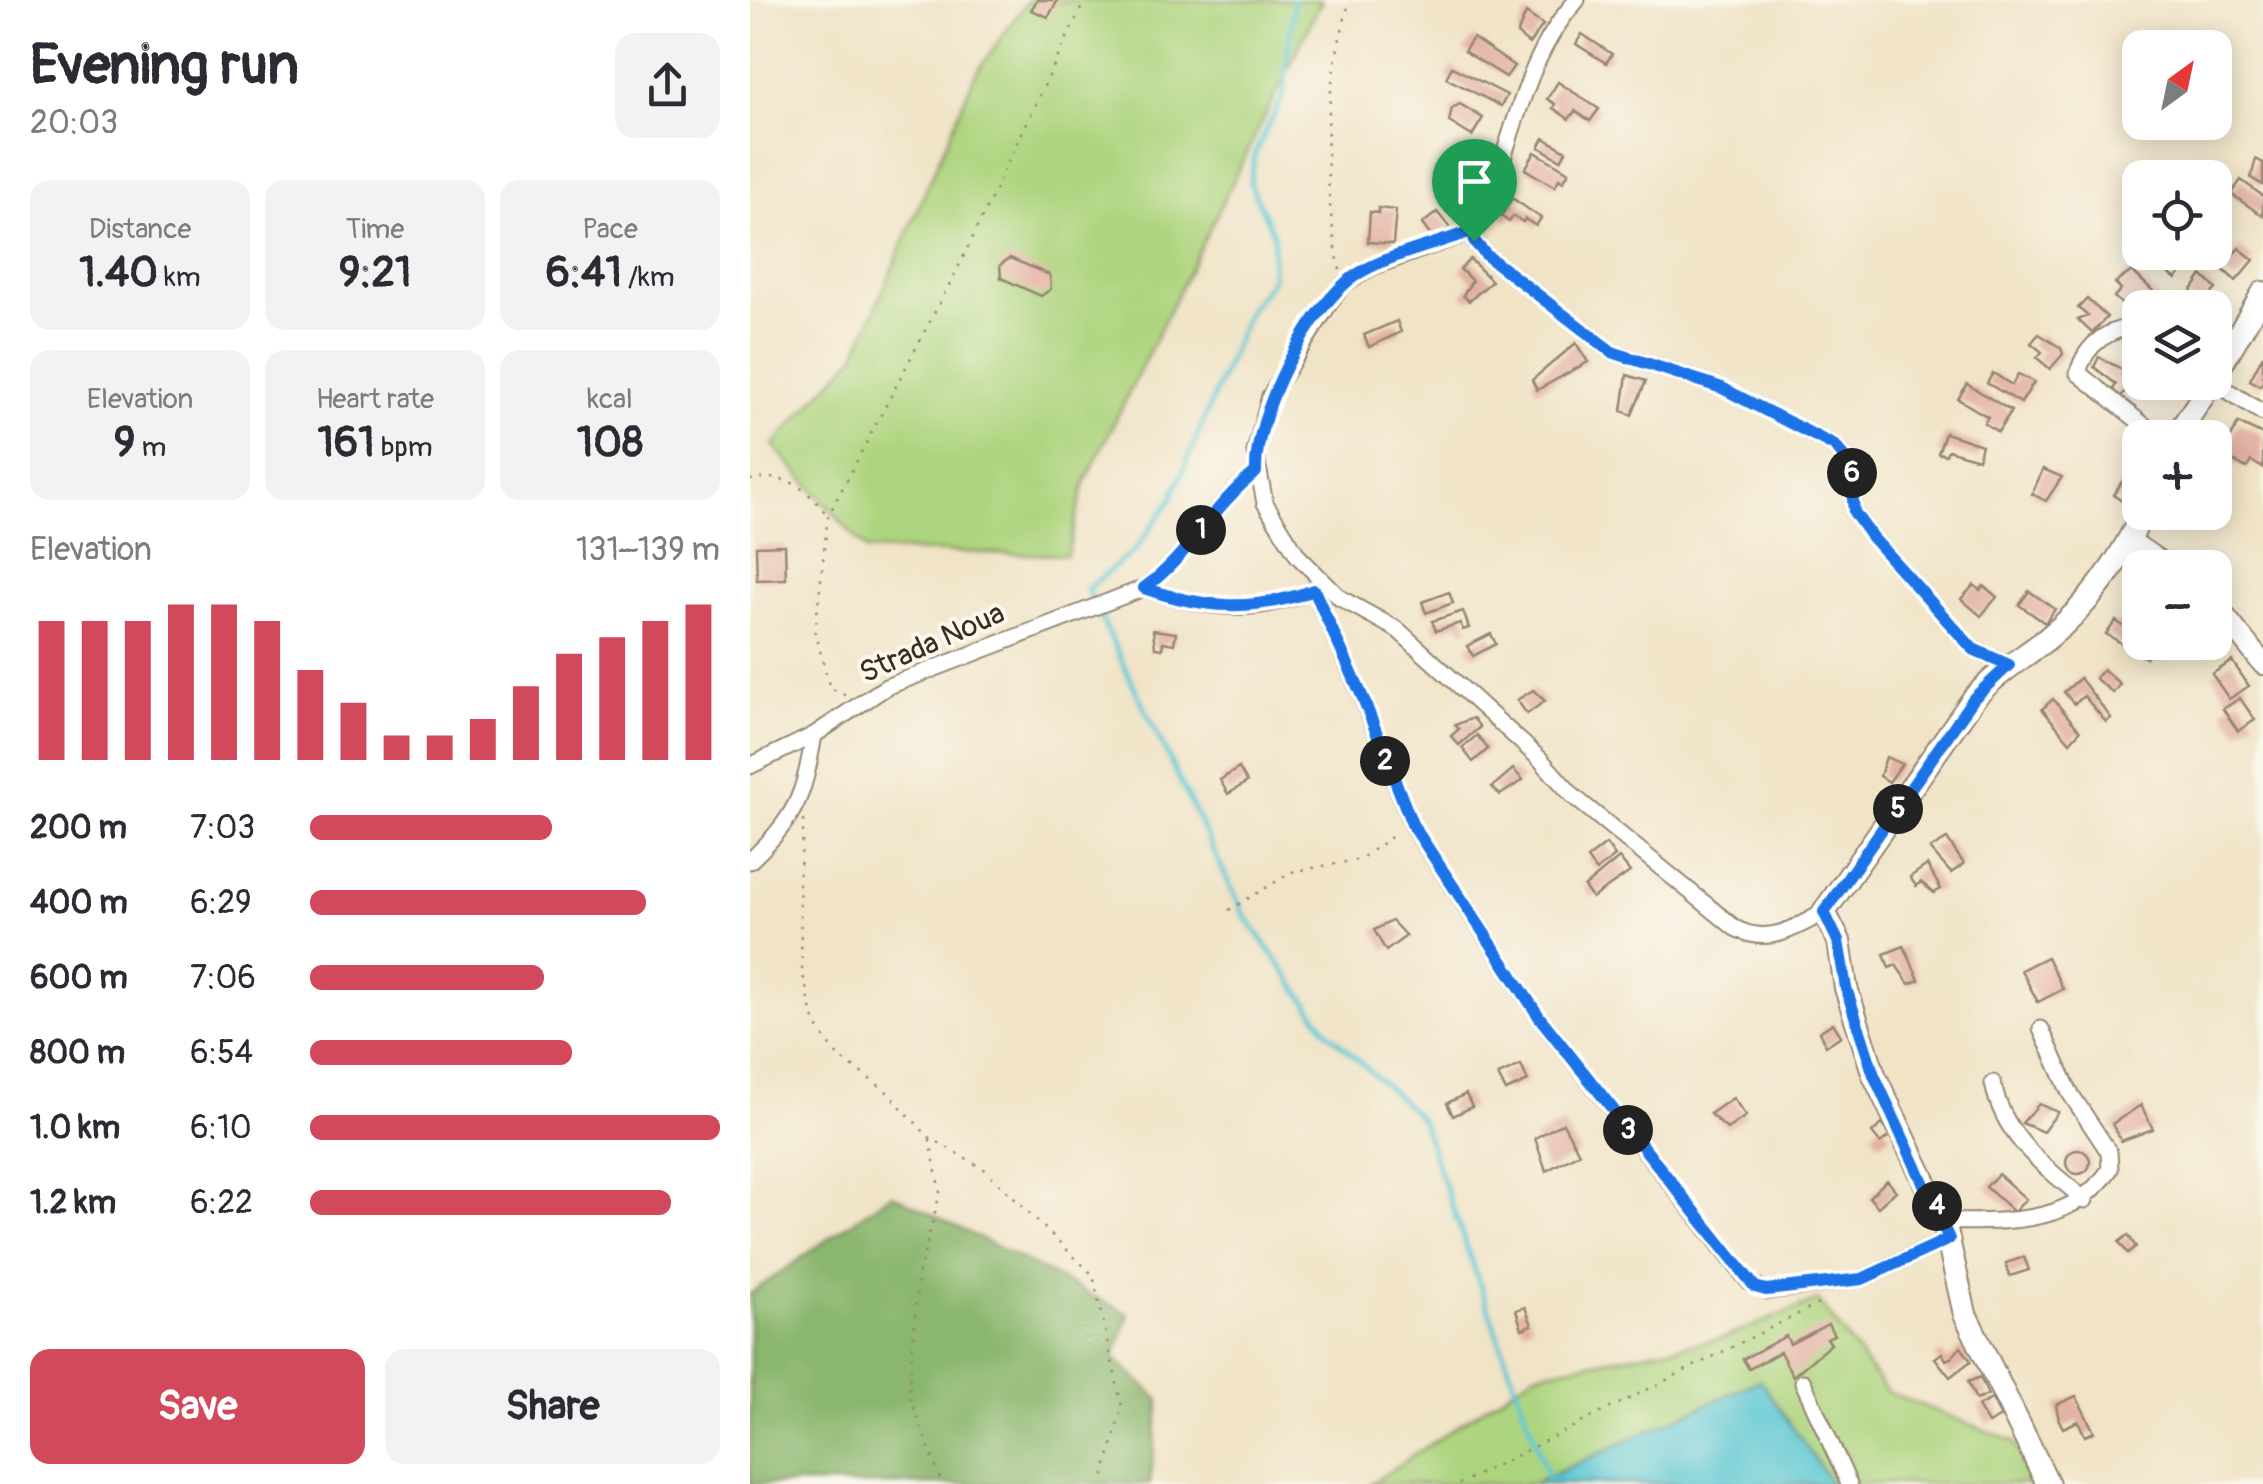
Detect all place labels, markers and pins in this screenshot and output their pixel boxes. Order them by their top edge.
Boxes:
pin [1432,139,1517,242]
pin: 6 [1827,448,1877,498]
pin: 1 [1176,505,1226,555]
pin: 2 [1360,736,1410,786]
pin: 5 [1873,784,1923,834]
pin: 3 [1603,1105,1653,1155]
pin: 4 [1912,1181,1962,1231]

